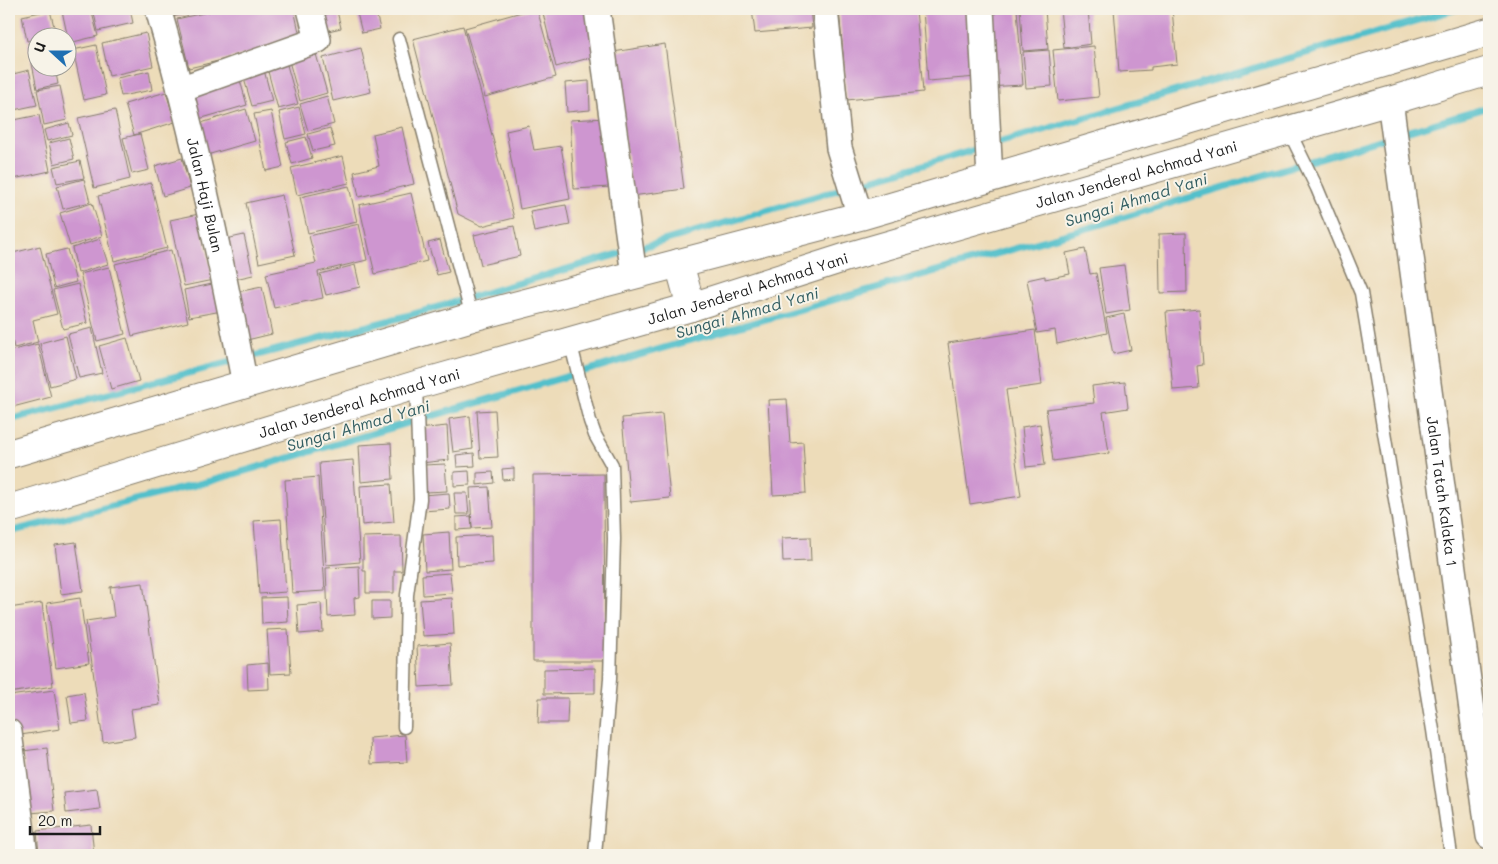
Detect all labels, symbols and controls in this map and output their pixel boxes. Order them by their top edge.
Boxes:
north arrow [28,28,78,78]
text: U [29,39,50,55]
street label: Jalan Haji Bulan [183,135,228,254]
street label: Jalan Jenderal Achmad Yani [1033,135,1240,212]
water label: Sungai Ahmad Yani [1062,167,1210,231]
street label: Jalan Jenderal Achmad Yani [645,247,851,329]
water label: Sungai Ahmad Yani [673,281,821,343]
street label: Jalan Jenderal Achmad Yani [256,363,462,442]
water label: Sungai Ahmad Yani [284,394,432,456]
street label: Jalan Tatah Kalaka 1 [1423,415,1463,568]
scale bar [30,804,100,836]
text: 20 m [38,810,72,830]

